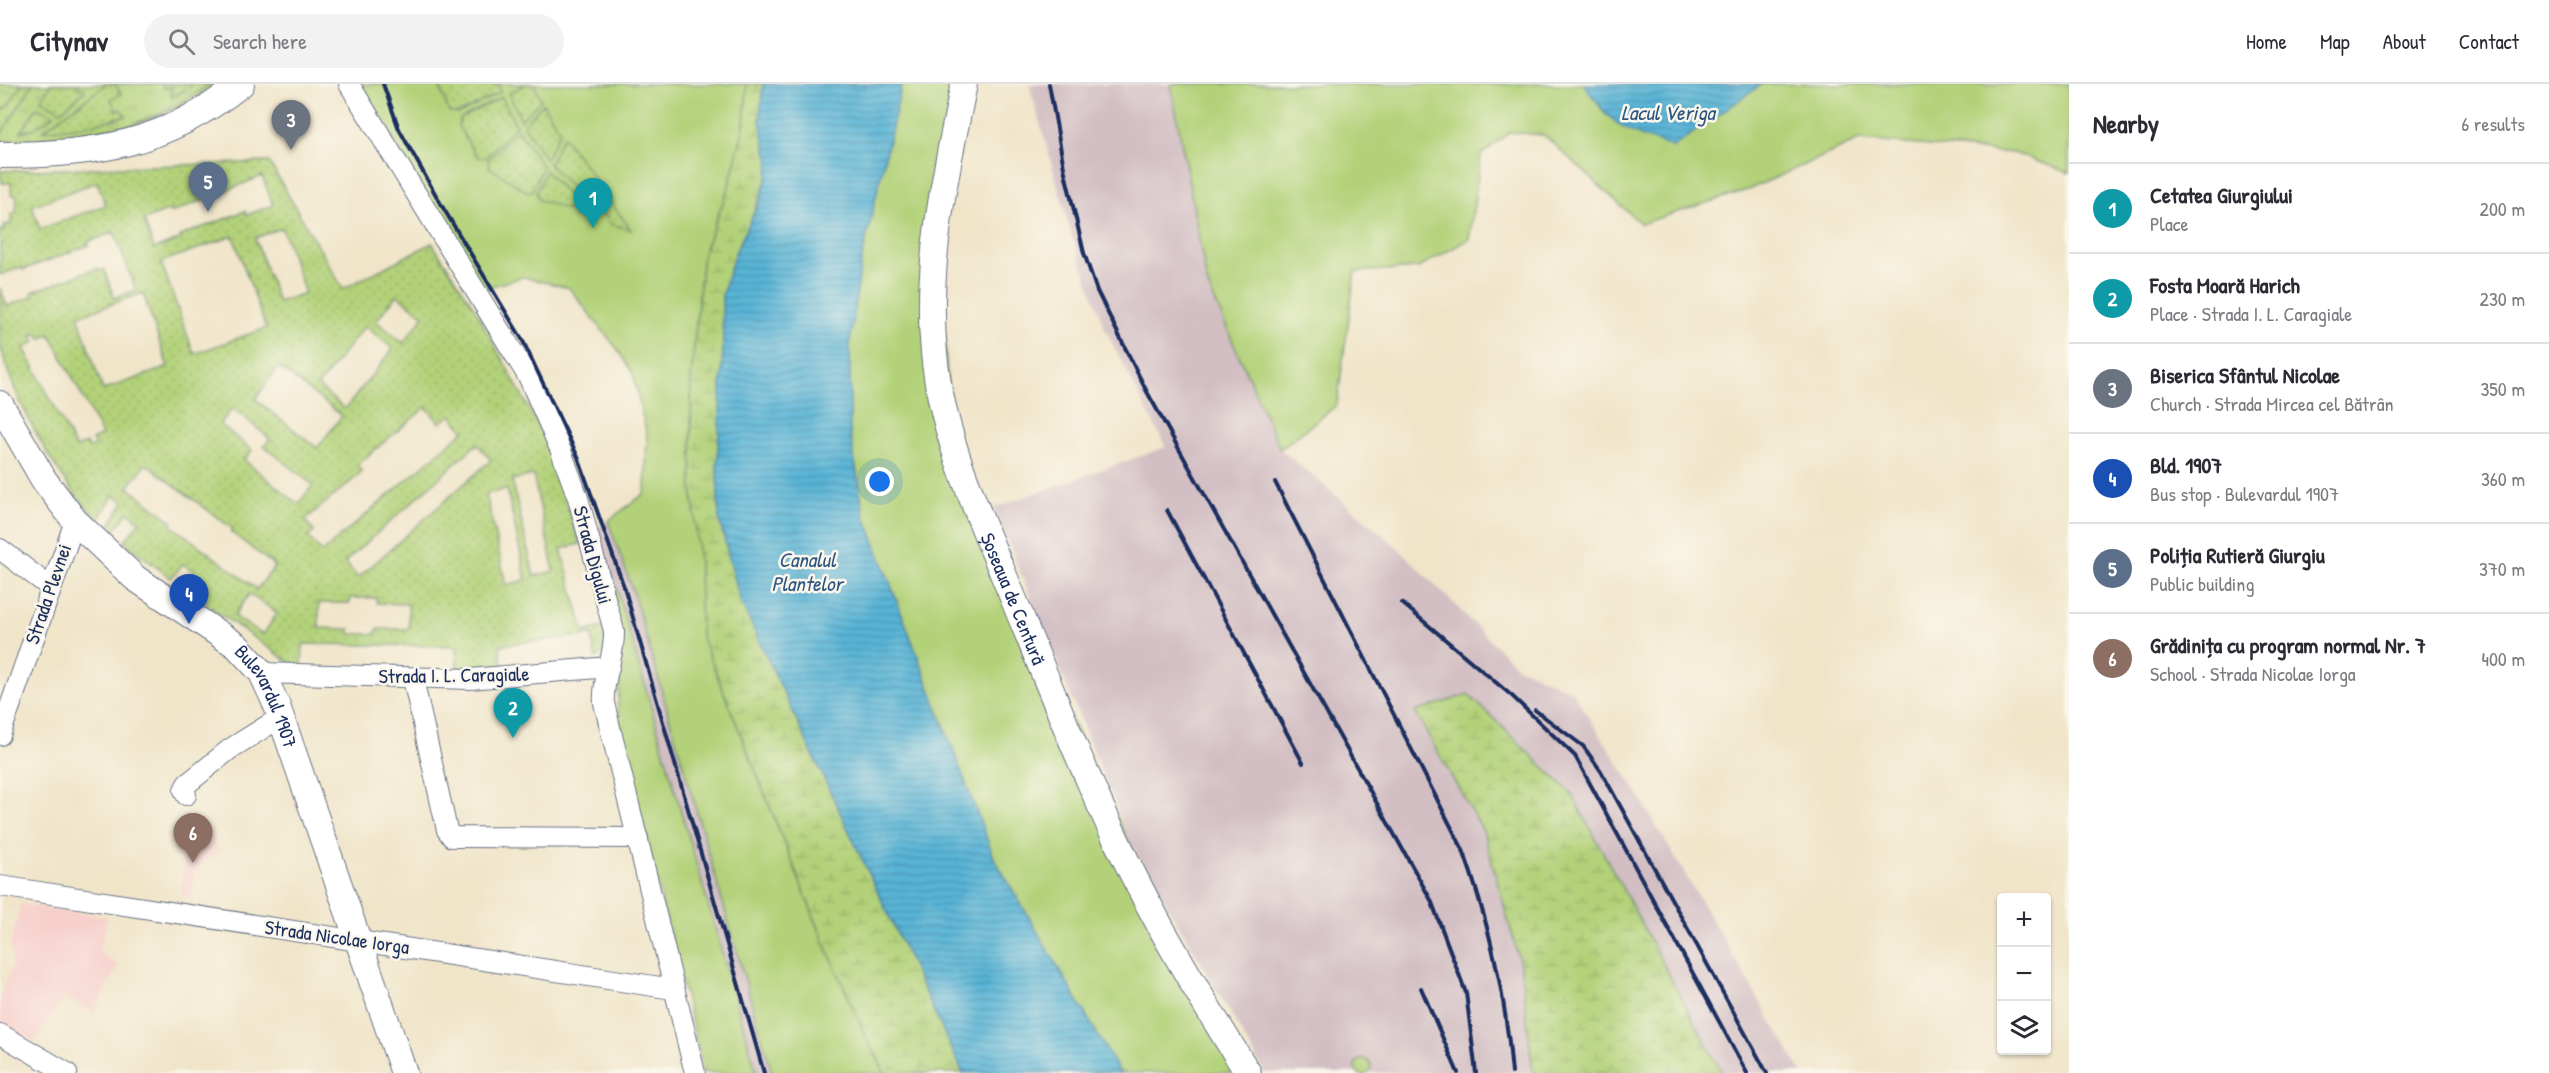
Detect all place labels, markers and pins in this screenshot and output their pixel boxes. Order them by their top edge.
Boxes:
pin: 3 [272,100,310,150]
pin: 5 [188,162,228,212]
pin: 1 [574,178,612,228]
pin: 4 [170,574,208,624]
pin: 2 [494,688,532,738]
pin: 6 [174,814,212,863]

